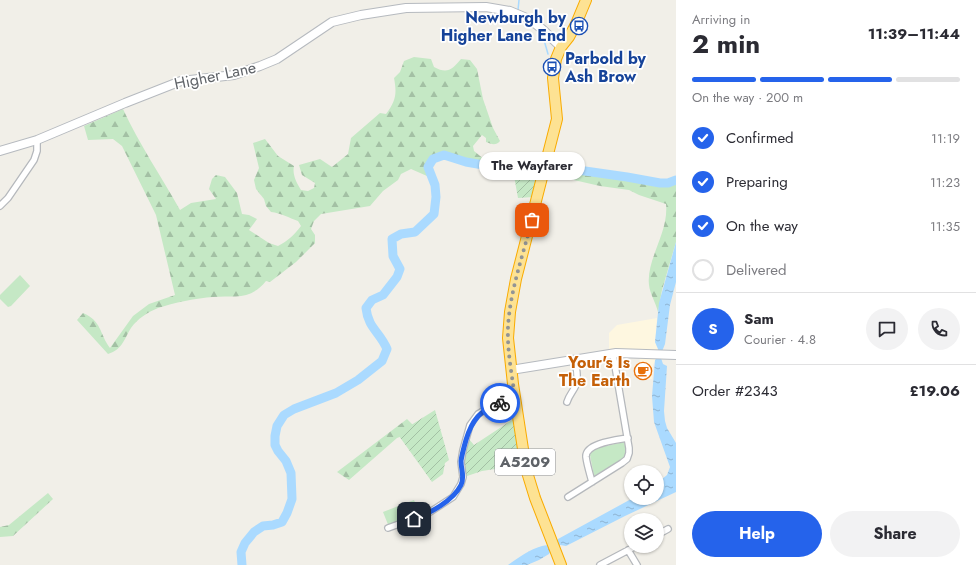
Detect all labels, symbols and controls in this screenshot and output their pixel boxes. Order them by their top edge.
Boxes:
place label: Newburgh by Higher Lane End [441,6,567,47]
text: Arriving in [692,10,750,29]
bus stop icon: Newburgh by Higher Lane End [569,16,589,36]
text: 11:39–11:44 [868,23,960,45]
text: 2 min [692,25,760,63]
place label: Parbold by Ash Brow [564,47,647,88]
street label: Higher Lane [172,56,258,95]
bus stop icon: Parbold by Ash Brow [542,57,562,77]
text: On the way · 200 m [692,88,803,107]
icon: check [692,127,714,149]
text: Confirmed [726,127,794,149]
text: 11:19 [931,129,960,148]
callout: The Wayfarer [479,152,585,180]
text: The Wayfarer [491,156,573,175]
icon: check [692,171,714,193]
text: Preparing [726,171,788,193]
text: 11:23 [930,173,960,192]
pin [515,203,549,237]
icon: bag [521,209,543,231]
icon: check [692,215,714,237]
text: On the way [726,215,798,237]
text: 11:35 [930,217,960,236]
text: Delivered [726,259,787,281]
text: Sam [744,308,774,330]
button: chat [866,308,908,350]
button: phone [918,308,960,350]
text: S [708,318,718,340]
text: Courier · 4.8 [744,330,816,349]
place label: Your's Is The Earth [559,351,630,392]
cafe icon: Your's Is The Earth [633,361,653,381]
text: Order #2343 [692,380,778,402]
text: £19.06 [909,380,960,402]
courier [480,383,520,423]
icon: bike [489,392,511,414]
road number: A5209 [495,449,555,475]
map controls [624,465,664,553]
button: locate [624,465,664,505]
pin [397,502,431,536]
icon: home [403,508,425,530]
button: Help [692,511,822,557]
button: Share [830,511,960,557]
button: layers [624,513,664,553]

